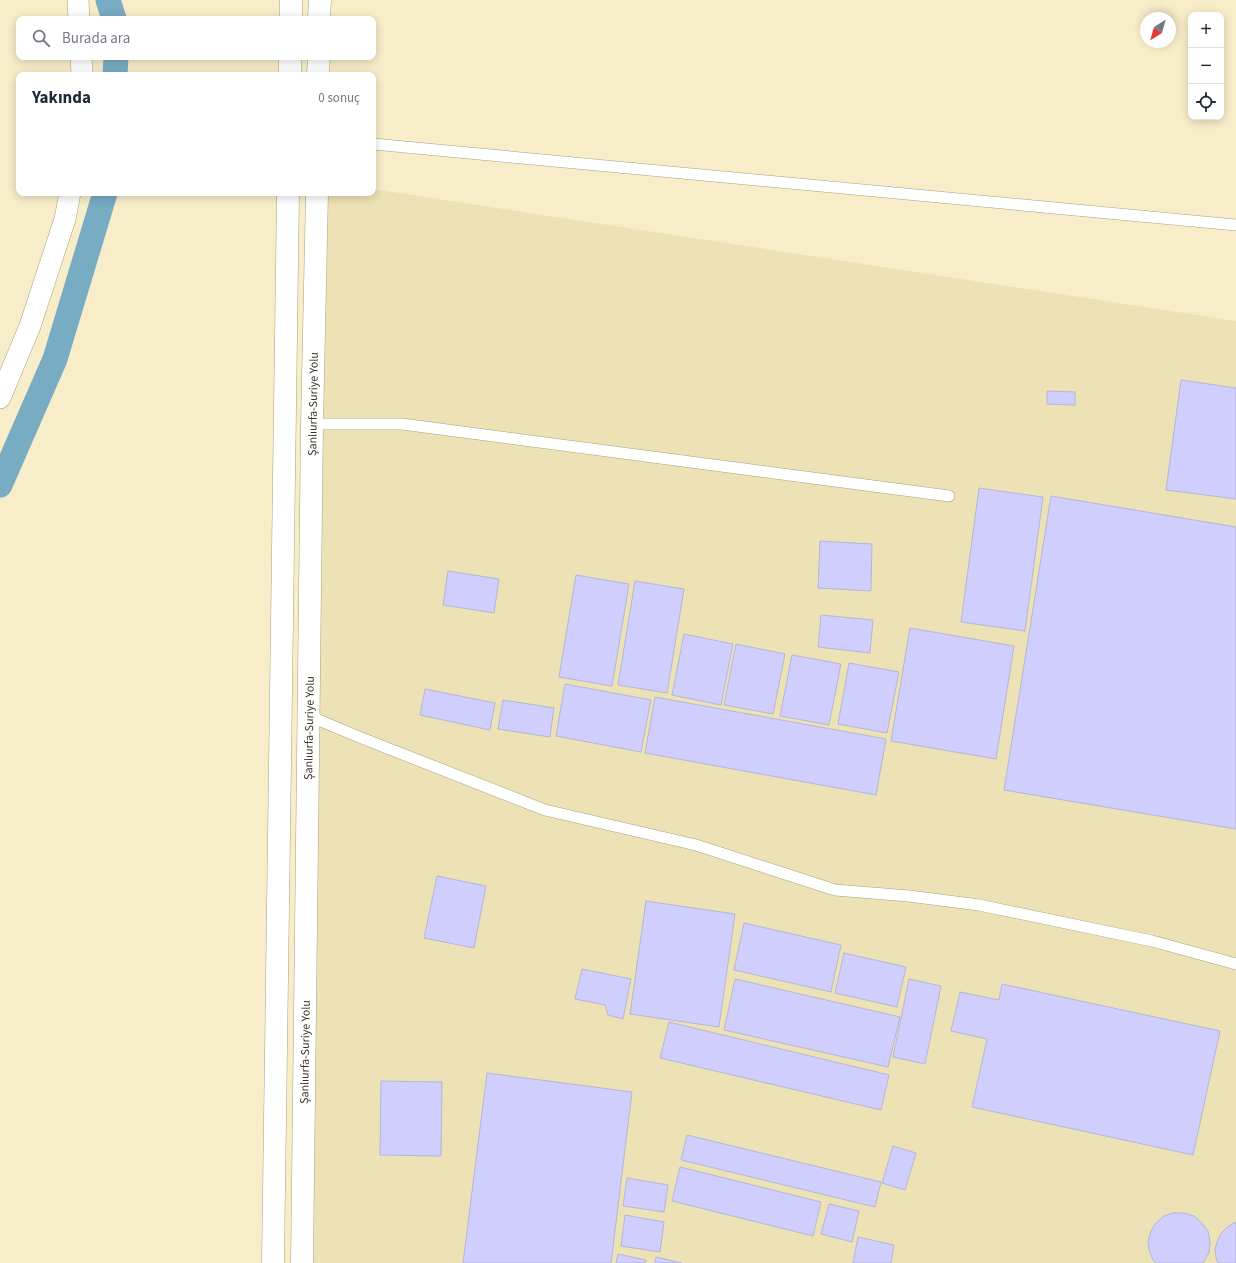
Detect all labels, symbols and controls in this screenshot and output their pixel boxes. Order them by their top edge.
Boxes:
north arrow [1140,12,1176,48]
map controls [1188,12,1224,120]
button: + [1188,12,1224,48]
search box [16,16,376,60]
icon: search [30,27,52,49]
text: Burada ara [62,28,130,49]
button: − [1188,48,1224,84]
button: locate [1188,84,1224,120]
text: Yakında [32,86,91,110]
text: 0 sonuç [318,89,360,107]
street label: Şanlıurfa-Suriye Yolu [304,352,323,456]
street label: Şanlıurfa-Suriye Yolu [300,676,319,780]
street label: Şanlıurfa-Suriye Yolu [296,1000,315,1104]

